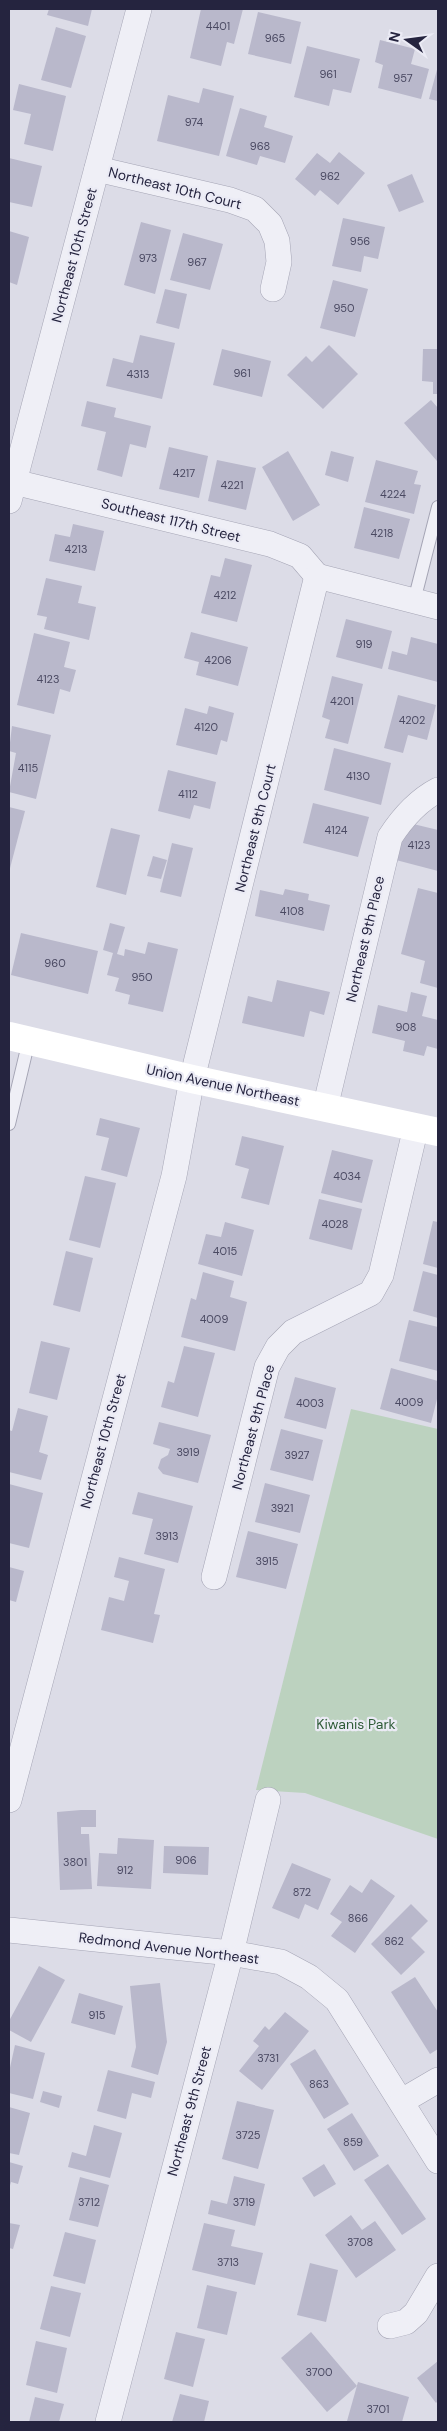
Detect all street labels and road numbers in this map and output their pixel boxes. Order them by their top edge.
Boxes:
street label: Northeast 10th Court [107,163,243,213]
street label: Northeast 10th Street [47,186,101,324]
street label: Southeast 117th Street [100,494,242,546]
street label: Northeast 9th Court [230,762,280,894]
street label: Northeast 9th Place [342,874,388,1004]
street label: Union Avenue Northeast [145,1060,301,1110]
street label: Northeast 9th Place [228,1362,278,1492]
street label: Northeast 10th Street [76,1372,130,1510]
street label: Redmond Avenue Northeast [78,1928,260,1968]
street label: Northeast 9th Street [163,2044,215,2178]

